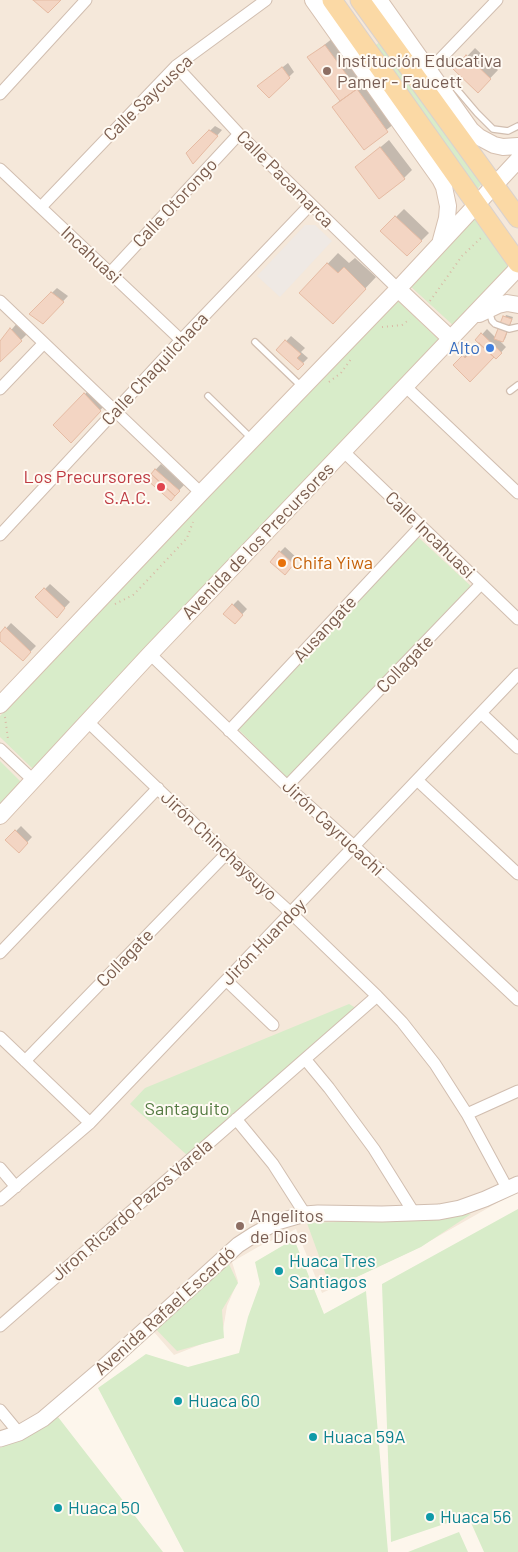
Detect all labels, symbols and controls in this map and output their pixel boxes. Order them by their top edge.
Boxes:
street label: Calle Saycusca [99,50,197,146]
place label: Institución Educativa Pamer - Faucett [337,50,502,92]
marker: Institución Educativa Pamer - Faucett [321,65,333,77]
street label: Calle Pacamarca [232,126,338,232]
street label: Calle Otorongo [128,154,222,252]
street label: Incahuasi [56,222,126,288]
street label: Calle Chaquilchaca [97,308,213,430]
place label: Alto [449,337,480,359]
marker: Alto [484,342,496,354]
street label: Avenida de los Precursores [177,458,339,624]
place label: Los Precursores S.A.C. [23,466,151,508]
marker: Los Precursores S.A.C. [155,481,167,493]
street label: Calle Incahuasi [381,487,479,583]
place label: Chifa Yiwa [292,552,373,574]
marker: Chifa Yiwa [276,557,288,569]
street label: Ausangate [289,591,361,667]
street label: Collagate [372,630,438,698]
street label: Jirón Cayrucachi [278,775,388,881]
street label: Jirón Chinchaysuyo [156,787,282,905]
street label: Jirón Huandoy [217,894,311,990]
street label: Collagate [92,924,158,992]
park label: Santaguito [144,1098,230,1120]
street label: Jíron Ricardo Pazos Varela [47,1134,217,1286]
place label: Angelitos de Dios [250,1205,323,1248]
marker: Angelitos de Dios [234,1220,246,1232]
street label: Avenida Rafael Escardó [90,1242,240,1380]
place label: Huaca Tres Santiagos [289,1250,376,1292]
marker: Huaca Tres Santiagos [273,1265,285,1277]
place label: Huaca 60 [188,1390,260,1412]
marker: Huaca 60 [172,1395,184,1407]
place label: Huaca 59A [323,1426,405,1448]
marker: Huaca 59A [307,1431,319,1443]
place label: Huaca 50 [68,1497,140,1519]
marker: Huaca 50 [52,1502,64,1514]
place label: Huaca 56 [440,1506,511,1528]
marker: Huaca 56 [424,1511,436,1523]

